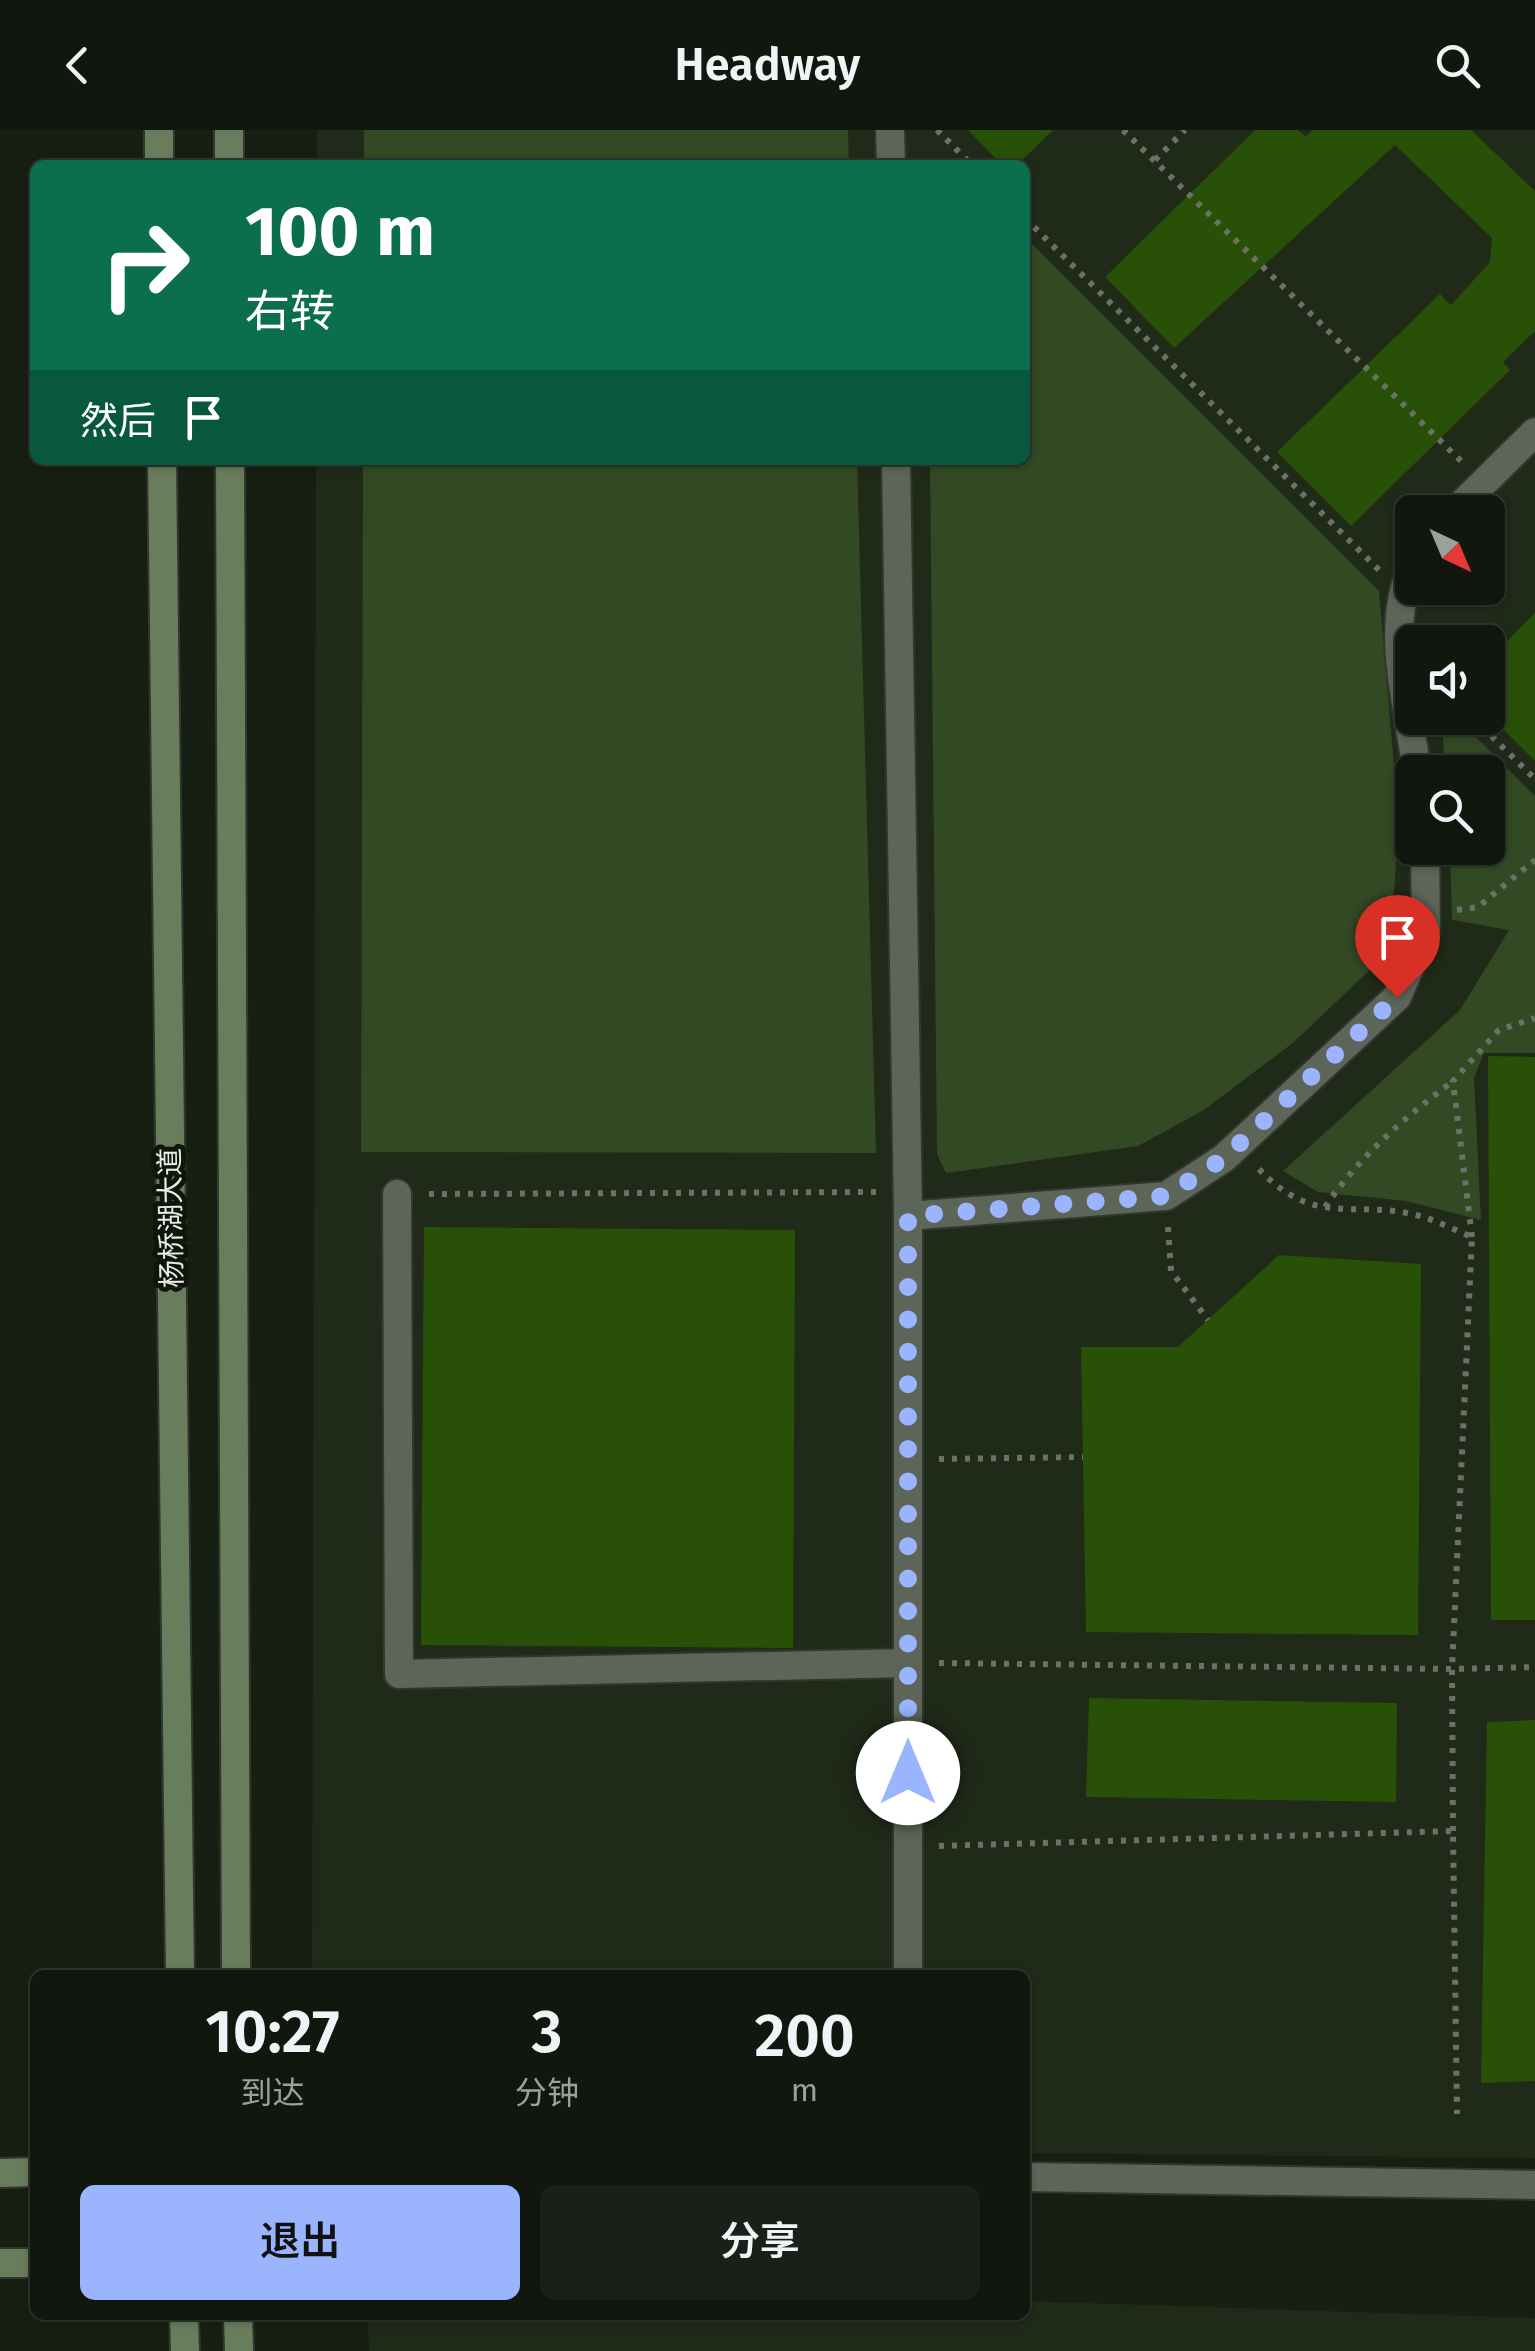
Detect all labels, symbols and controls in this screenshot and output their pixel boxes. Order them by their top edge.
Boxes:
icon: back [50,38,105,93]
text: Headway [675,38,860,92]
icon: search [1430,38,1485,93]
text: 100 m [245,190,435,274]
icon: right [80,200,210,330]
text: 右转 [245,285,335,339]
icon: arrive [176,390,231,445]
text: 然后 [80,398,156,444]
north arrow [1395,495,1505,605]
map controls [1395,495,1505,865]
button: sound [1395,625,1505,735]
button: search [1395,755,1505,865]
pin [1355,895,1440,998]
icon: arrive [1370,910,1425,965]
street label: 杨桥湖大道 [153,1148,189,1288]
position arrow [856,1721,960,1825]
text: 10:27 [205,1996,340,2068]
text: 3 [532,1996,563,2068]
text: 200 [754,2000,855,2072]
text: m [791,2071,818,2109]
text: 到达 [241,2074,305,2112]
text: 分钟 [515,2074,579,2112]
button: 退出 [80,2185,520,2300]
button: 分享 [540,2185,980,2300]

